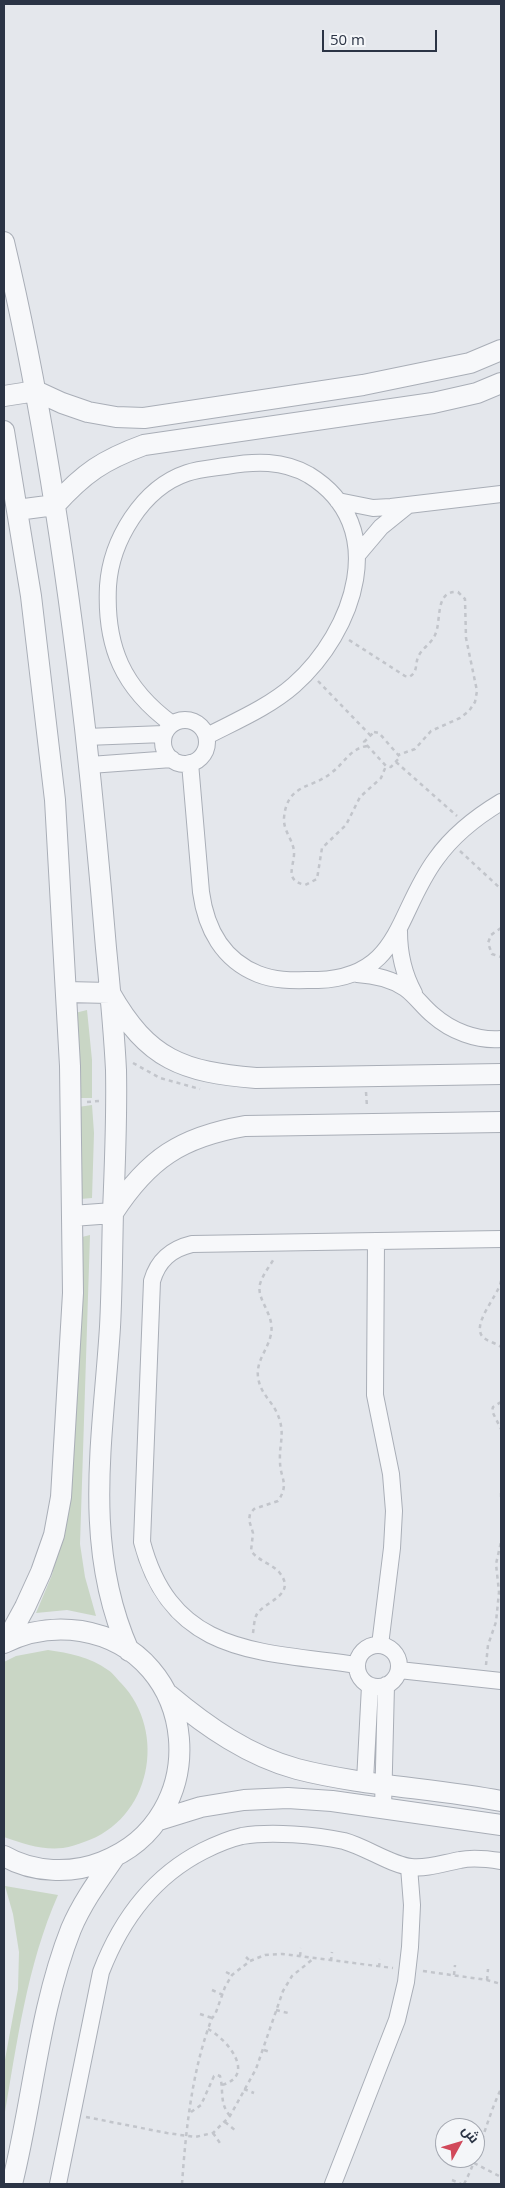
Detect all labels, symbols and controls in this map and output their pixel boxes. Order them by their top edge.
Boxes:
scale bar [325,20,440,52]
text: 50 m [330,29,365,49]
north arrow [435,2118,485,2168]
text: ش [458,2121,484,2147]

